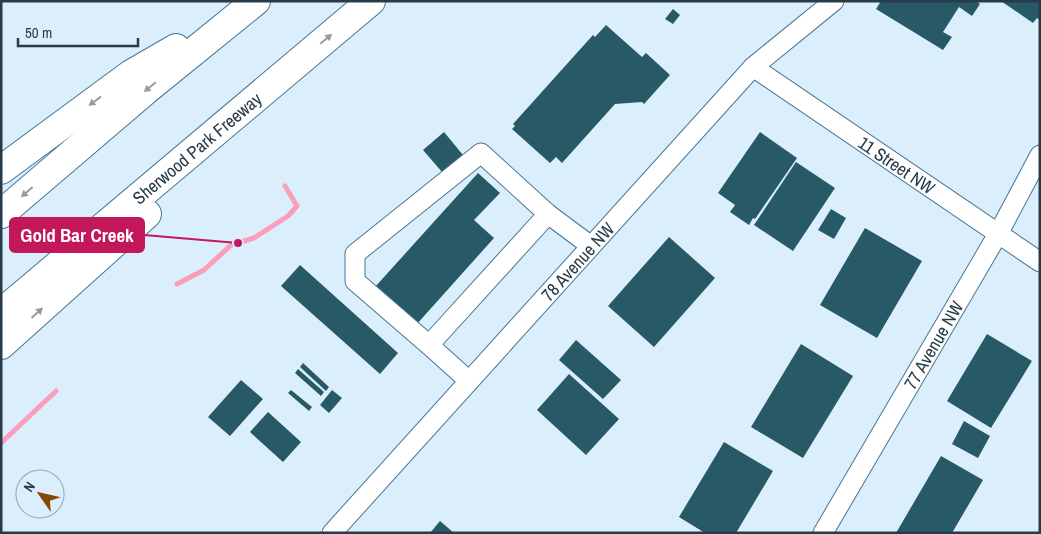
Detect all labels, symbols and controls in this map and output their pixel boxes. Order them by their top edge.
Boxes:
scale bar [18,15,138,47]
text: 50 m [25,22,52,43]
one-way arrow [320,33,333,44]
one-way arrow [144,81,157,92]
street label: Sherwood Park Freeway [127,86,267,210]
one-way arrow [88,96,102,106]
street label: 11 Street NW [854,130,940,200]
one-way arrow [20,187,33,198]
street label: 78 Avenue NW [535,217,620,306]
callout: Gold Bar Creek [10,218,144,252]
text: Gold Bar Creek [20,222,134,248]
street label: 77 Avenue NW [897,296,969,394]
one-way arrow [31,307,43,319]
north arrow [15,469,65,519]
text: N [19,478,39,495]

